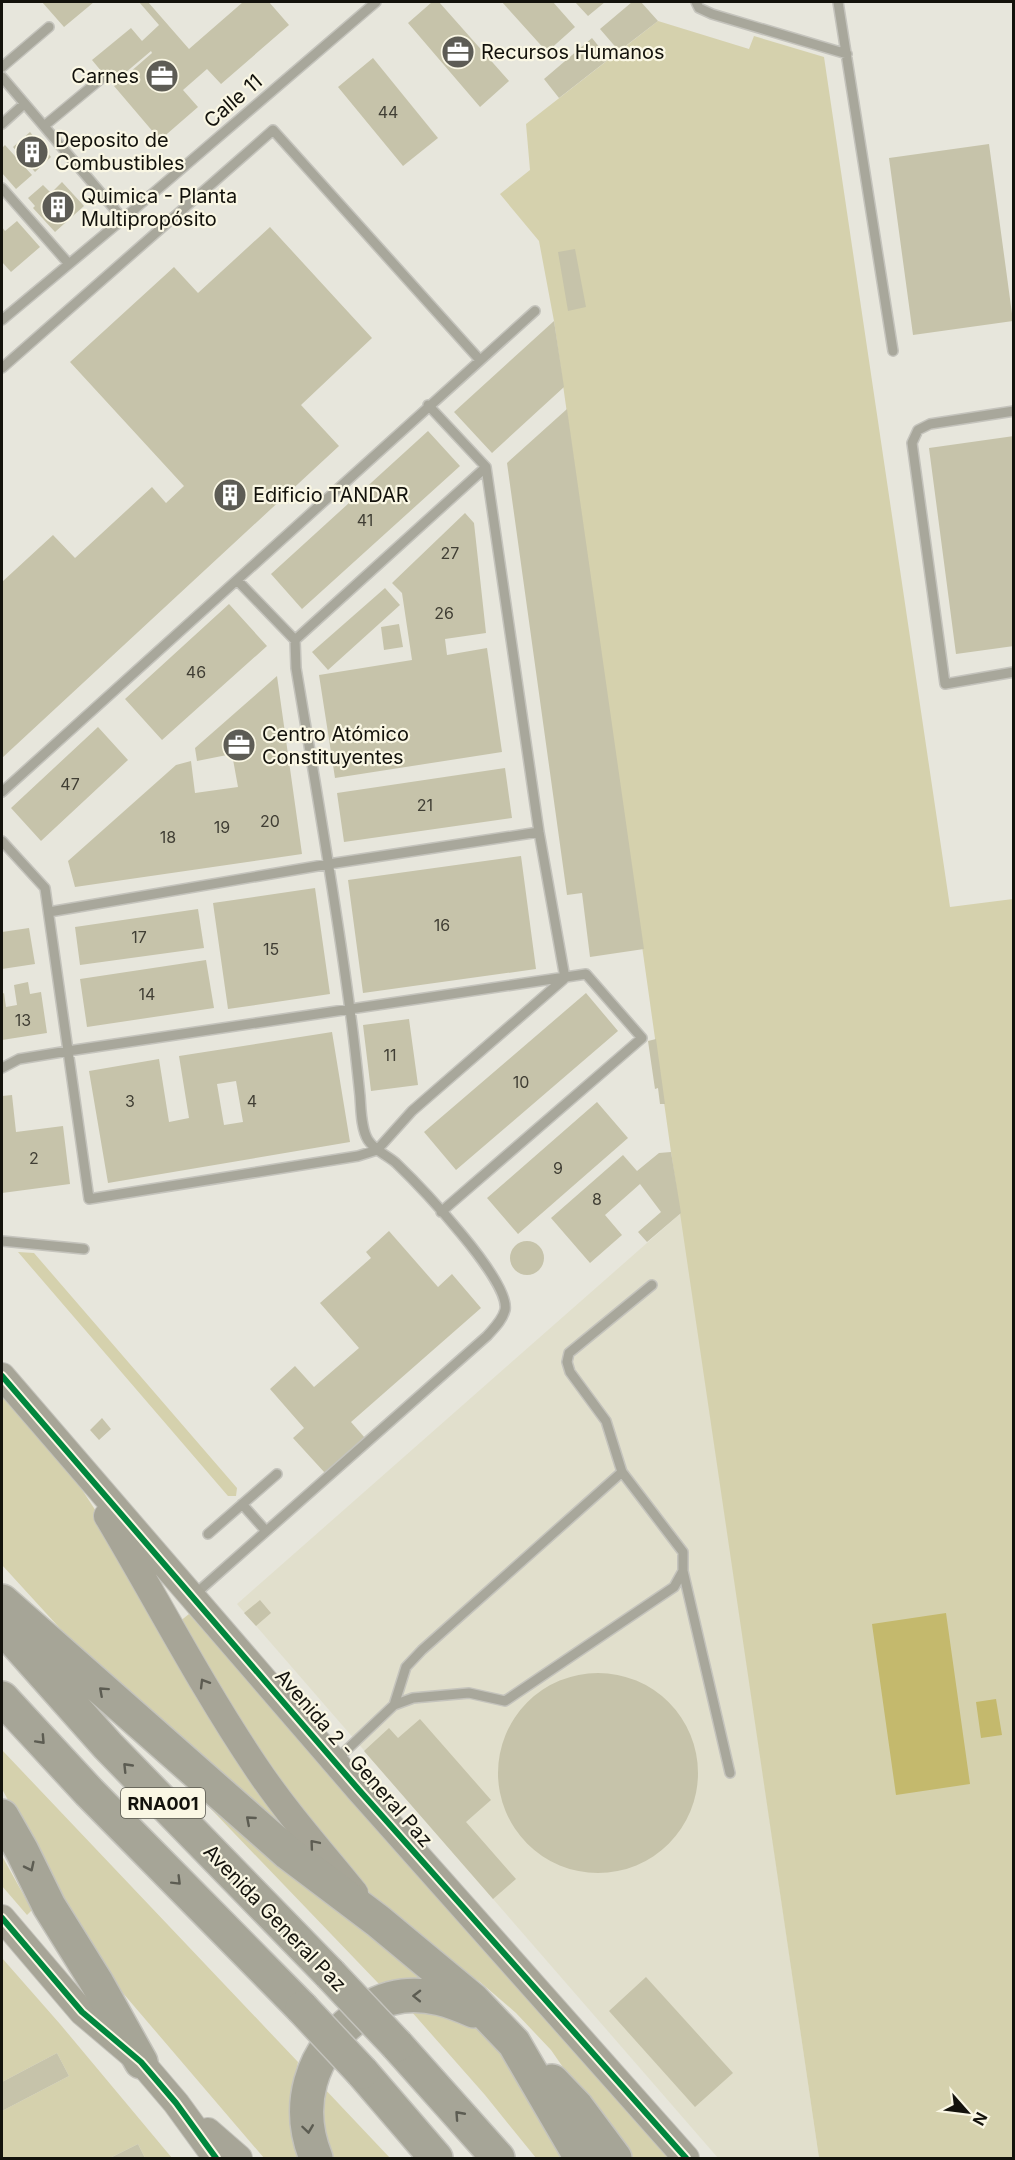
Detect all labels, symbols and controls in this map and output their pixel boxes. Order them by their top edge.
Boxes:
office icon: Recursos Humanos [440,34,476,70]
place label: Recursos Humanos [481,40,665,64]
office icon: Carnes [144,58,180,94]
place label: Carnes [71,64,139,88]
street label: Calle 11 [199,69,267,133]
house number: 44 [378,102,398,122]
place label: Deposito de Combustibles [55,128,184,175]
building icon: Deposito de Combustibles [14,134,50,170]
place label: Quimica - Planta Multipropósito [81,184,237,231]
building icon: Quimica - Planta Multipropósito [40,189,76,225]
building icon: Edificio TANDAR [212,477,248,513]
place label: Edificio TANDAR [253,483,409,507]
house number: 41 [357,510,373,530]
house number: 27 [441,543,459,563]
house number: 26 [434,603,454,623]
house number: 46 [186,662,206,682]
place label: Centro Atómico Constituyentes [262,722,409,769]
office icon: Centro Atómico Constituyentes [221,727,257,763]
house number: 47 [60,774,80,794]
house number: 21 [417,795,433,815]
house number: 20 [260,811,280,831]
house number: 19 [214,817,230,837]
house number: 18 [160,827,176,847]
house number: 16 [434,915,450,935]
house number: 17 [131,927,147,947]
house number: 15 [263,939,279,959]
house number: 14 [139,984,155,1004]
house number: 13 [15,1010,31,1030]
house number: 11 [383,1045,397,1065]
house number: 10 [513,1072,529,1092]
house number: 3 [125,1091,135,1111]
house number: 4 [247,1091,257,1111]
house number: 2 [29,1148,39,1168]
house number: 9 [553,1158,563,1178]
house number: 8 [592,1189,602,1209]
street label: Avenida 2 - General Paz [270,1664,438,1852]
one-way arrow [199,1679,211,1689]
one-way arrow [99,1687,110,1698]
one-way arrow [34,1733,45,1744]
one-way arrow [124,1763,135,1774]
road number: RNA001 [121,1788,205,1818]
one-way arrow [246,1816,257,1827]
street label: Avenida General Paz [199,1840,351,1996]
one-way arrow [310,1840,321,1851]
one-way arrow [22,1861,34,1872]
one-way arrow [169,1873,180,1884]
one-way arrow [413,1989,422,2002]
north arrow [937,2082,997,2142]
text: N [969,2109,992,2129]
one-way arrow [455,2111,466,2122]
one-way arrow [302,2124,314,2134]

